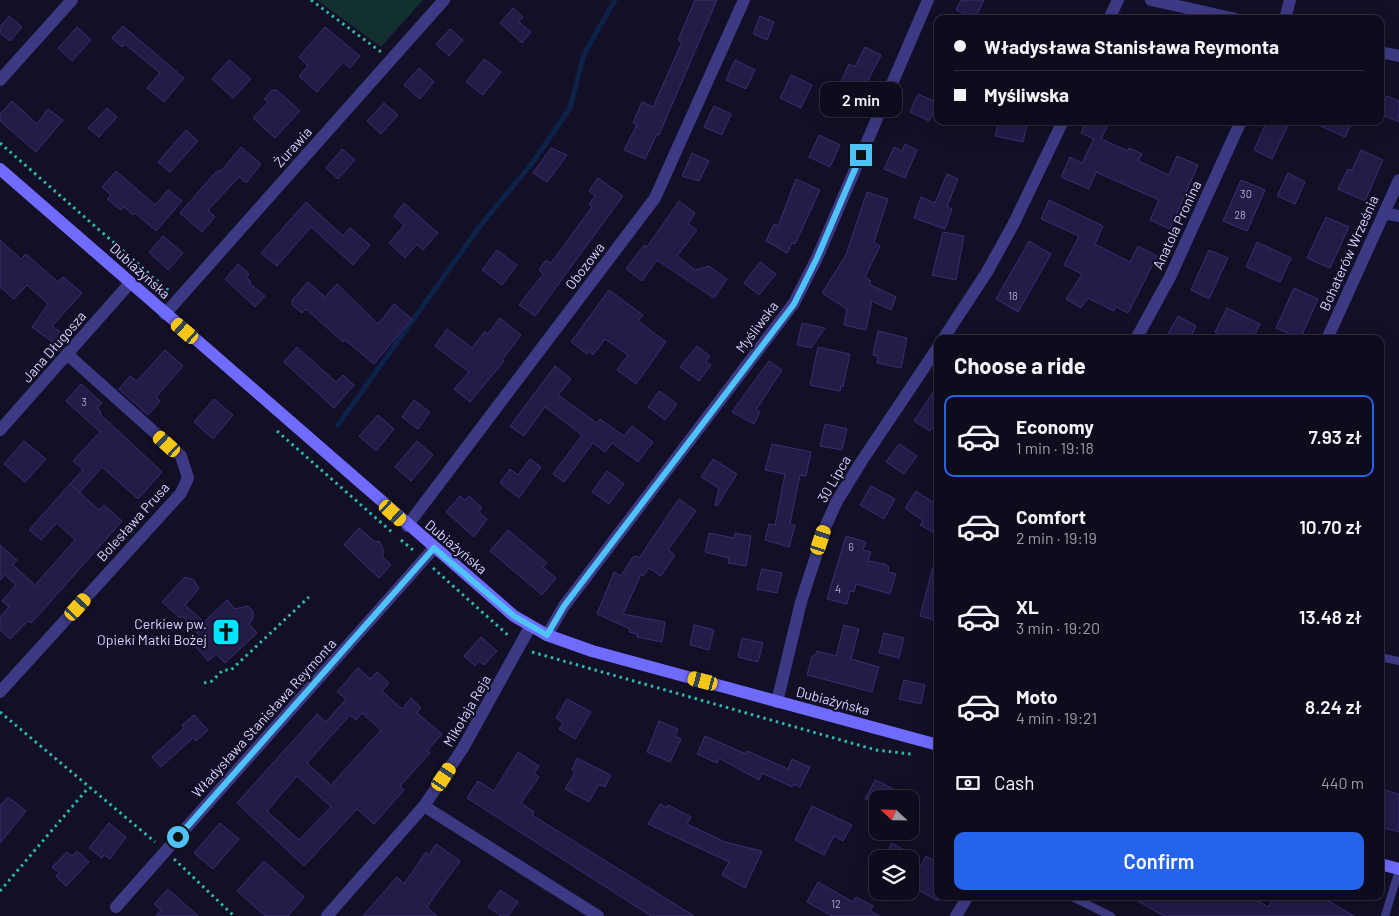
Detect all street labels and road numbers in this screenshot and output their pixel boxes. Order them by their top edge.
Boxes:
street label: Żurawia [270,123,315,170]
street label: Anatola Pronina [1149,178,1204,272]
street label: Bohaterów Września [1315,192,1382,313]
street label: Dubiażyńska [107,239,174,302]
street label: Obozowa [561,239,608,293]
street label: Myśliwska [732,298,781,356]
street label: Jana Długosza [18,308,89,386]
street label: 30 Lipca [813,452,854,505]
street label: Bolesława Prusa [93,479,172,565]
street label: Dubiażyńska [422,516,491,577]
street label: Władysława Stanisława Reymonta [188,635,339,800]
street label: Mikołaja Reja [439,672,494,750]
street label: Dubiażyńska [795,683,872,718]

